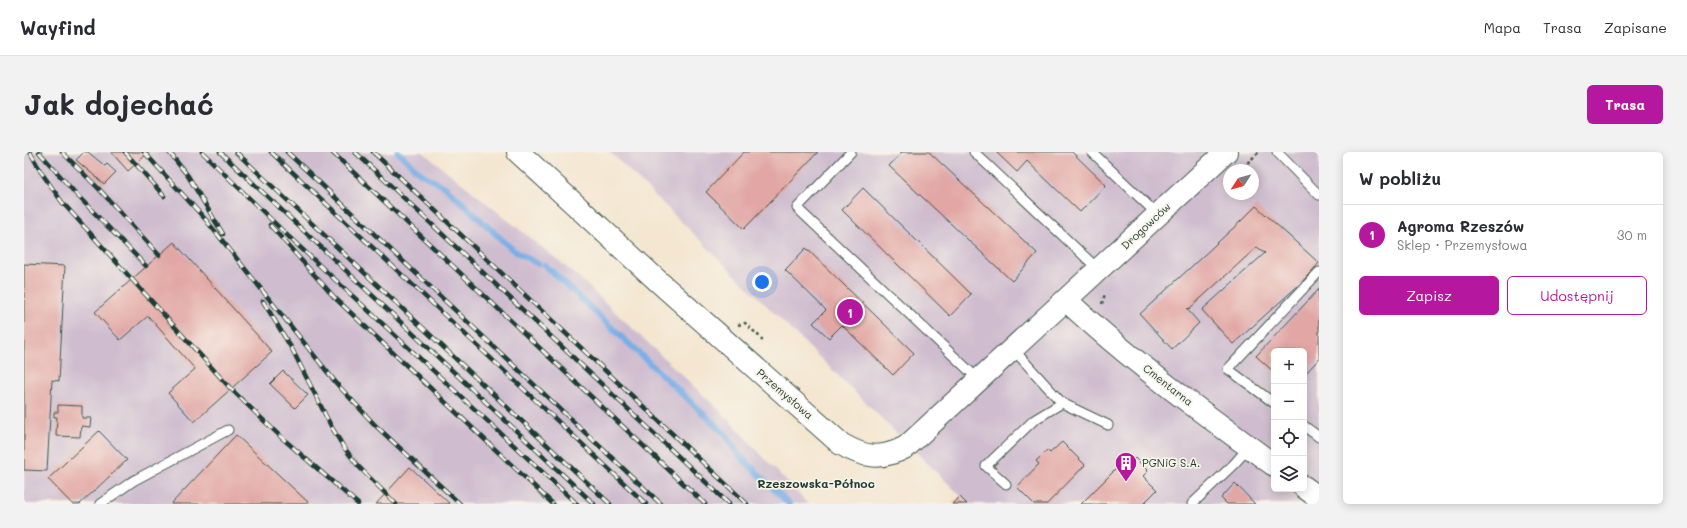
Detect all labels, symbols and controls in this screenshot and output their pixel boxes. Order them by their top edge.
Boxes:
text: Wayfind [20,15,96,40]
text: Mapa [1484,18,1521,37]
text: Trasa [1543,18,1582,37]
text: Zapisane [1604,18,1667,37]
button: Trasa [1587,85,1663,124]
text: Jak dojechać [24,86,214,122]
north arrow [1223,164,1259,200]
text: W pobliżu [1359,167,1441,189]
street label: Drogowców [1118,199,1174,252]
text: Agroma Rzeszów [1397,216,1524,236]
text: 1 [1369,226,1375,243]
text: 30 m [1617,226,1647,243]
text: Sklep · Przemysłowa [1397,236,1528,253]
your location [752,272,772,292]
button: Zapisz [1359,276,1499,315]
button: Udostępnij [1507,276,1647,315]
pin: 1 [837,297,863,327]
map controls [1271,348,1307,492]
button: + [1271,348,1307,384]
street label: Cmentarna [1140,360,1197,409]
street label: Przemysłowa [754,365,817,422]
button: − [1271,384,1307,420]
button: locate [1271,420,1307,456]
building icon: PGNiG S.A. [1113,450,1139,483]
place label: PGNiG S.A. [1142,455,1200,470]
button: layers [1271,456,1307,492]
district label: Rzeszowska-Północ [757,475,875,491]

